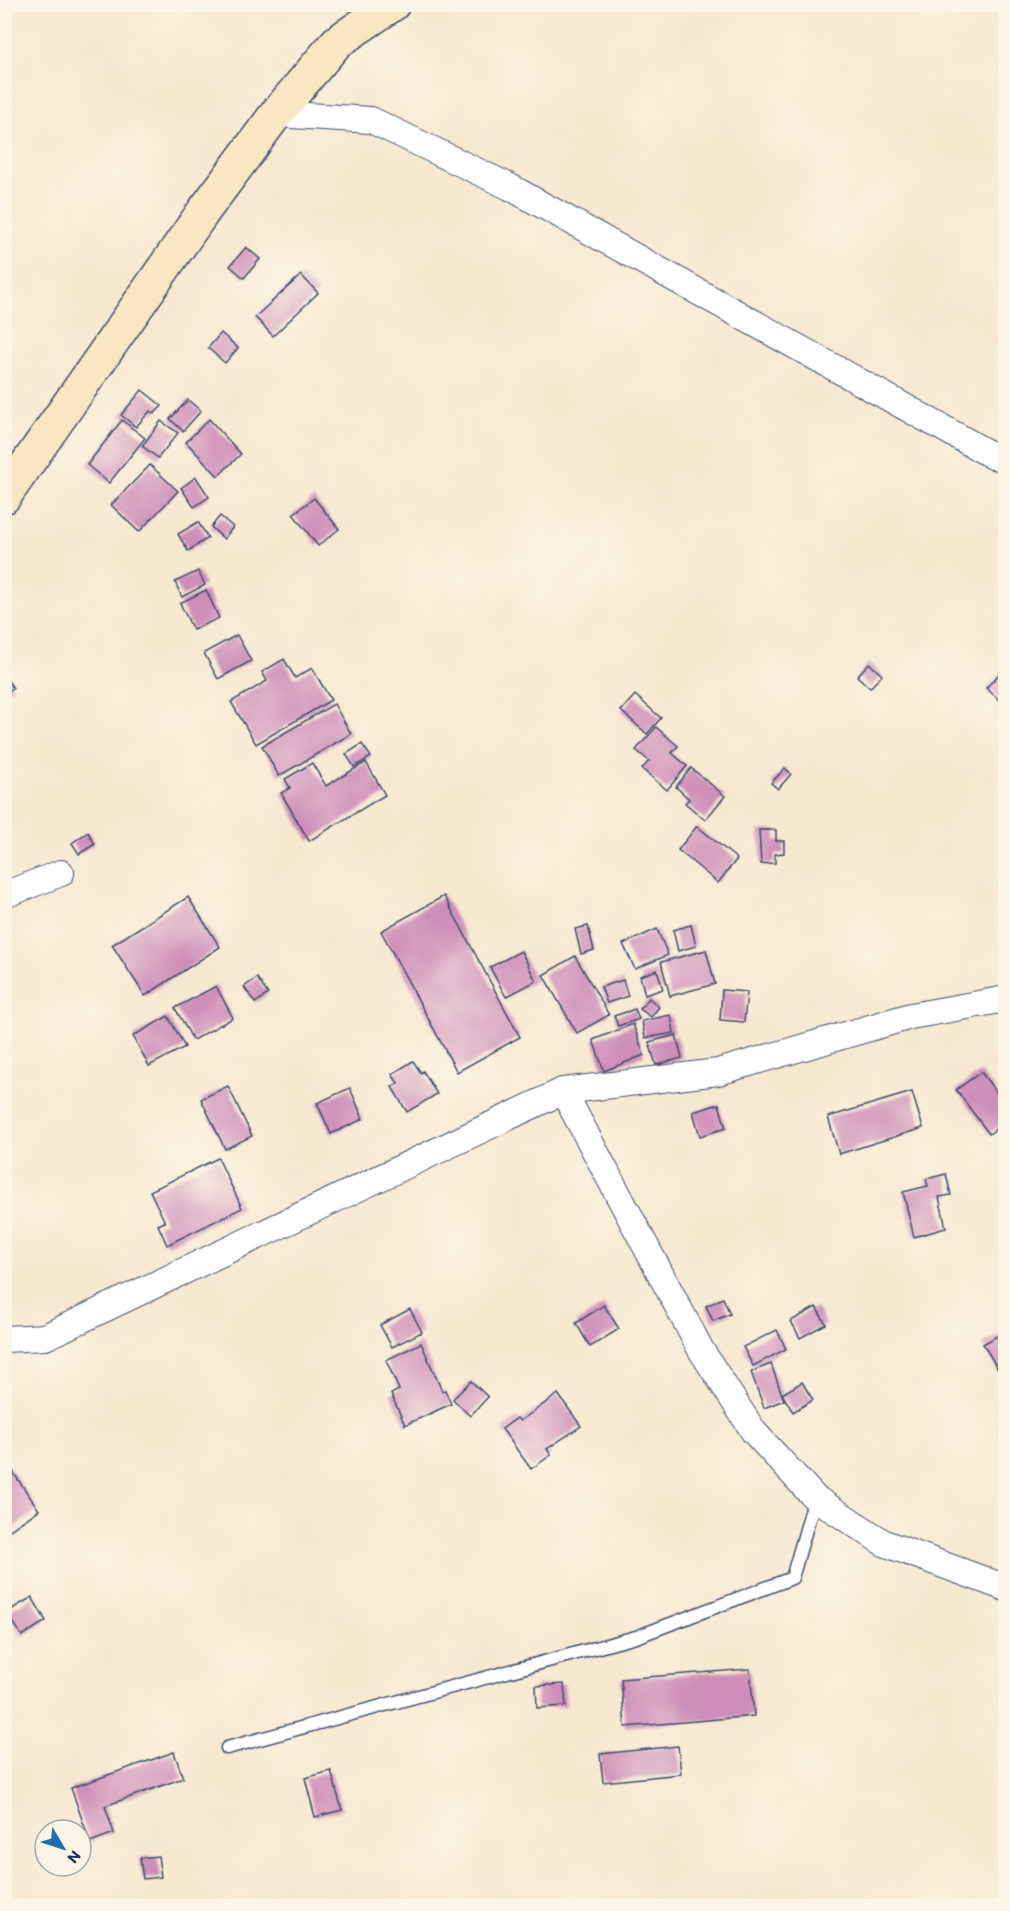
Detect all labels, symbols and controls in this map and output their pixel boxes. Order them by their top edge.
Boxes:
north arrow [33,1818,93,1878]
text: N [63,1847,85,1867]

